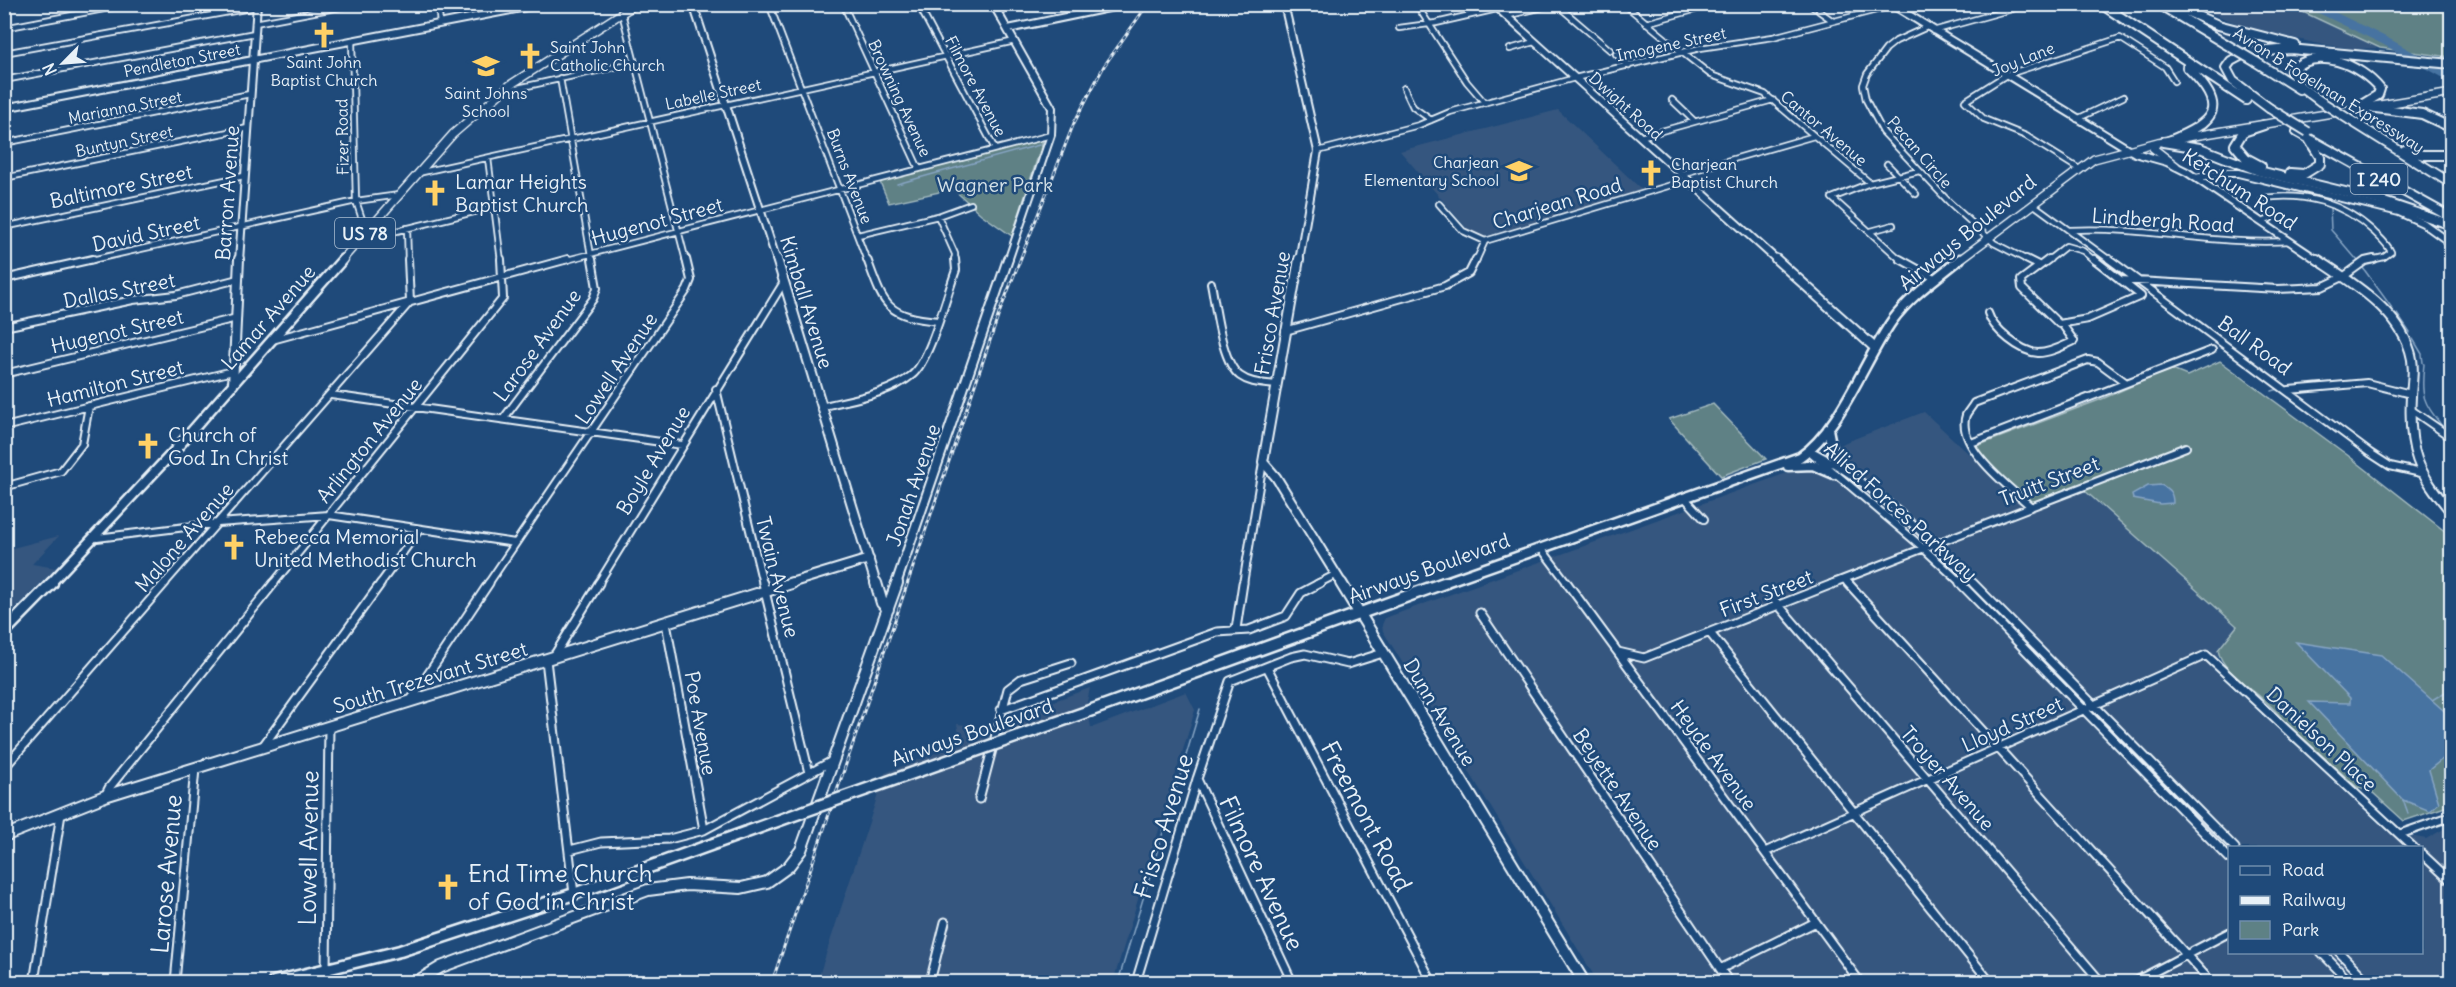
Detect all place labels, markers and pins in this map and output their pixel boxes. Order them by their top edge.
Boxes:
church icon: Saint John Baptist Church [309,20,339,50]
place label: Saint John Catholic Church [550,37,665,75]
church icon: Saint John Catholic Church [515,41,545,71]
school or university icon: Saint Johns School [471,51,501,81]
place label: Saint John Baptist Church [271,52,377,90]
place label: Saint Johns School [445,83,527,121]
place label: Charjean Elementary School [1364,152,1499,190]
place label: Charjean Baptist Church [1671,154,1778,192]
school or university icon: Charjean Elementary School [1504,156,1534,186]
church icon: Charjean Baptist Church [1636,158,1666,188]
place label: Lamar Heights Baptist Church [455,169,589,217]
church icon: Lamar Heights Baptist Church [420,178,450,208]
place label: Church of God In Christ [168,422,289,470]
church icon: Church of God In Christ [133,431,163,461]
place label: Rebecca Memorial United Methodist Church [254,524,477,572]
church icon: Rebecca Memorial United Methodist Church [219,532,249,562]
place label: End Time Church of God in Christ [468,858,653,916]
church icon: End Time Church of God in Christ [433,872,463,902]

